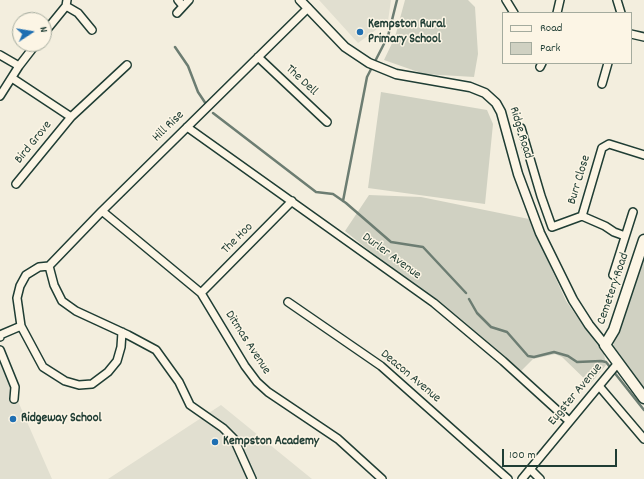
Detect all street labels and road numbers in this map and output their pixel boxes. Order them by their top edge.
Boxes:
street label: The Dell [282,62,320,100]
street label: Ridge Road [505,105,535,161]
street label: Hill Rise [150,108,188,146]
street label: Bird Grove [12,118,56,168]
street label: Burr Close [565,153,595,207]
street label: The Hoo [219,220,257,258]
street label: Durler Avenue [358,230,424,284]
street label: Cemetery Road [594,251,634,327]
street label: Ditmas Avenue [221,308,273,378]
street label: Deacon Avenue [377,347,443,407]
street label: Eugster Avenue [545,361,607,429]

